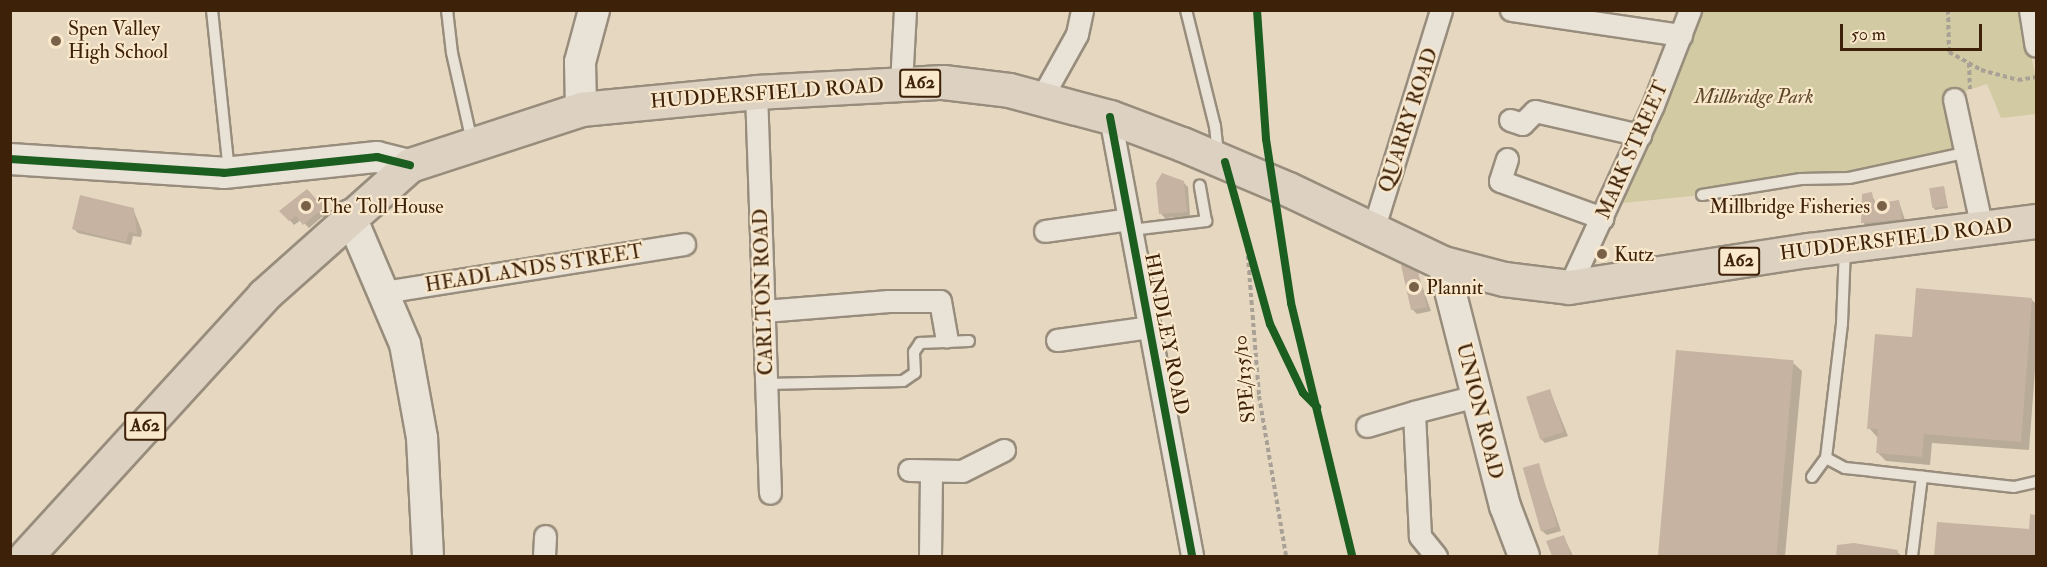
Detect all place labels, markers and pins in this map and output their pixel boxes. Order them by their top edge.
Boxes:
place label: Spen Valley High School [68,17,168,64]
marker: Spen Valley High School [49,34,63,48]
place label: The Toll House [318,194,443,218]
place label: Millbridge Fisheries [1709,194,1870,218]
marker: The Toll House [299,199,313,213]
marker: Millbridge Fisheries [1875,199,1889,213]
place label: Kutz [1614,242,1654,266]
marker: Kutz [1595,247,1609,261]
place label: Plannit [1426,275,1483,299]
marker: Plannit [1407,280,1421,294]

